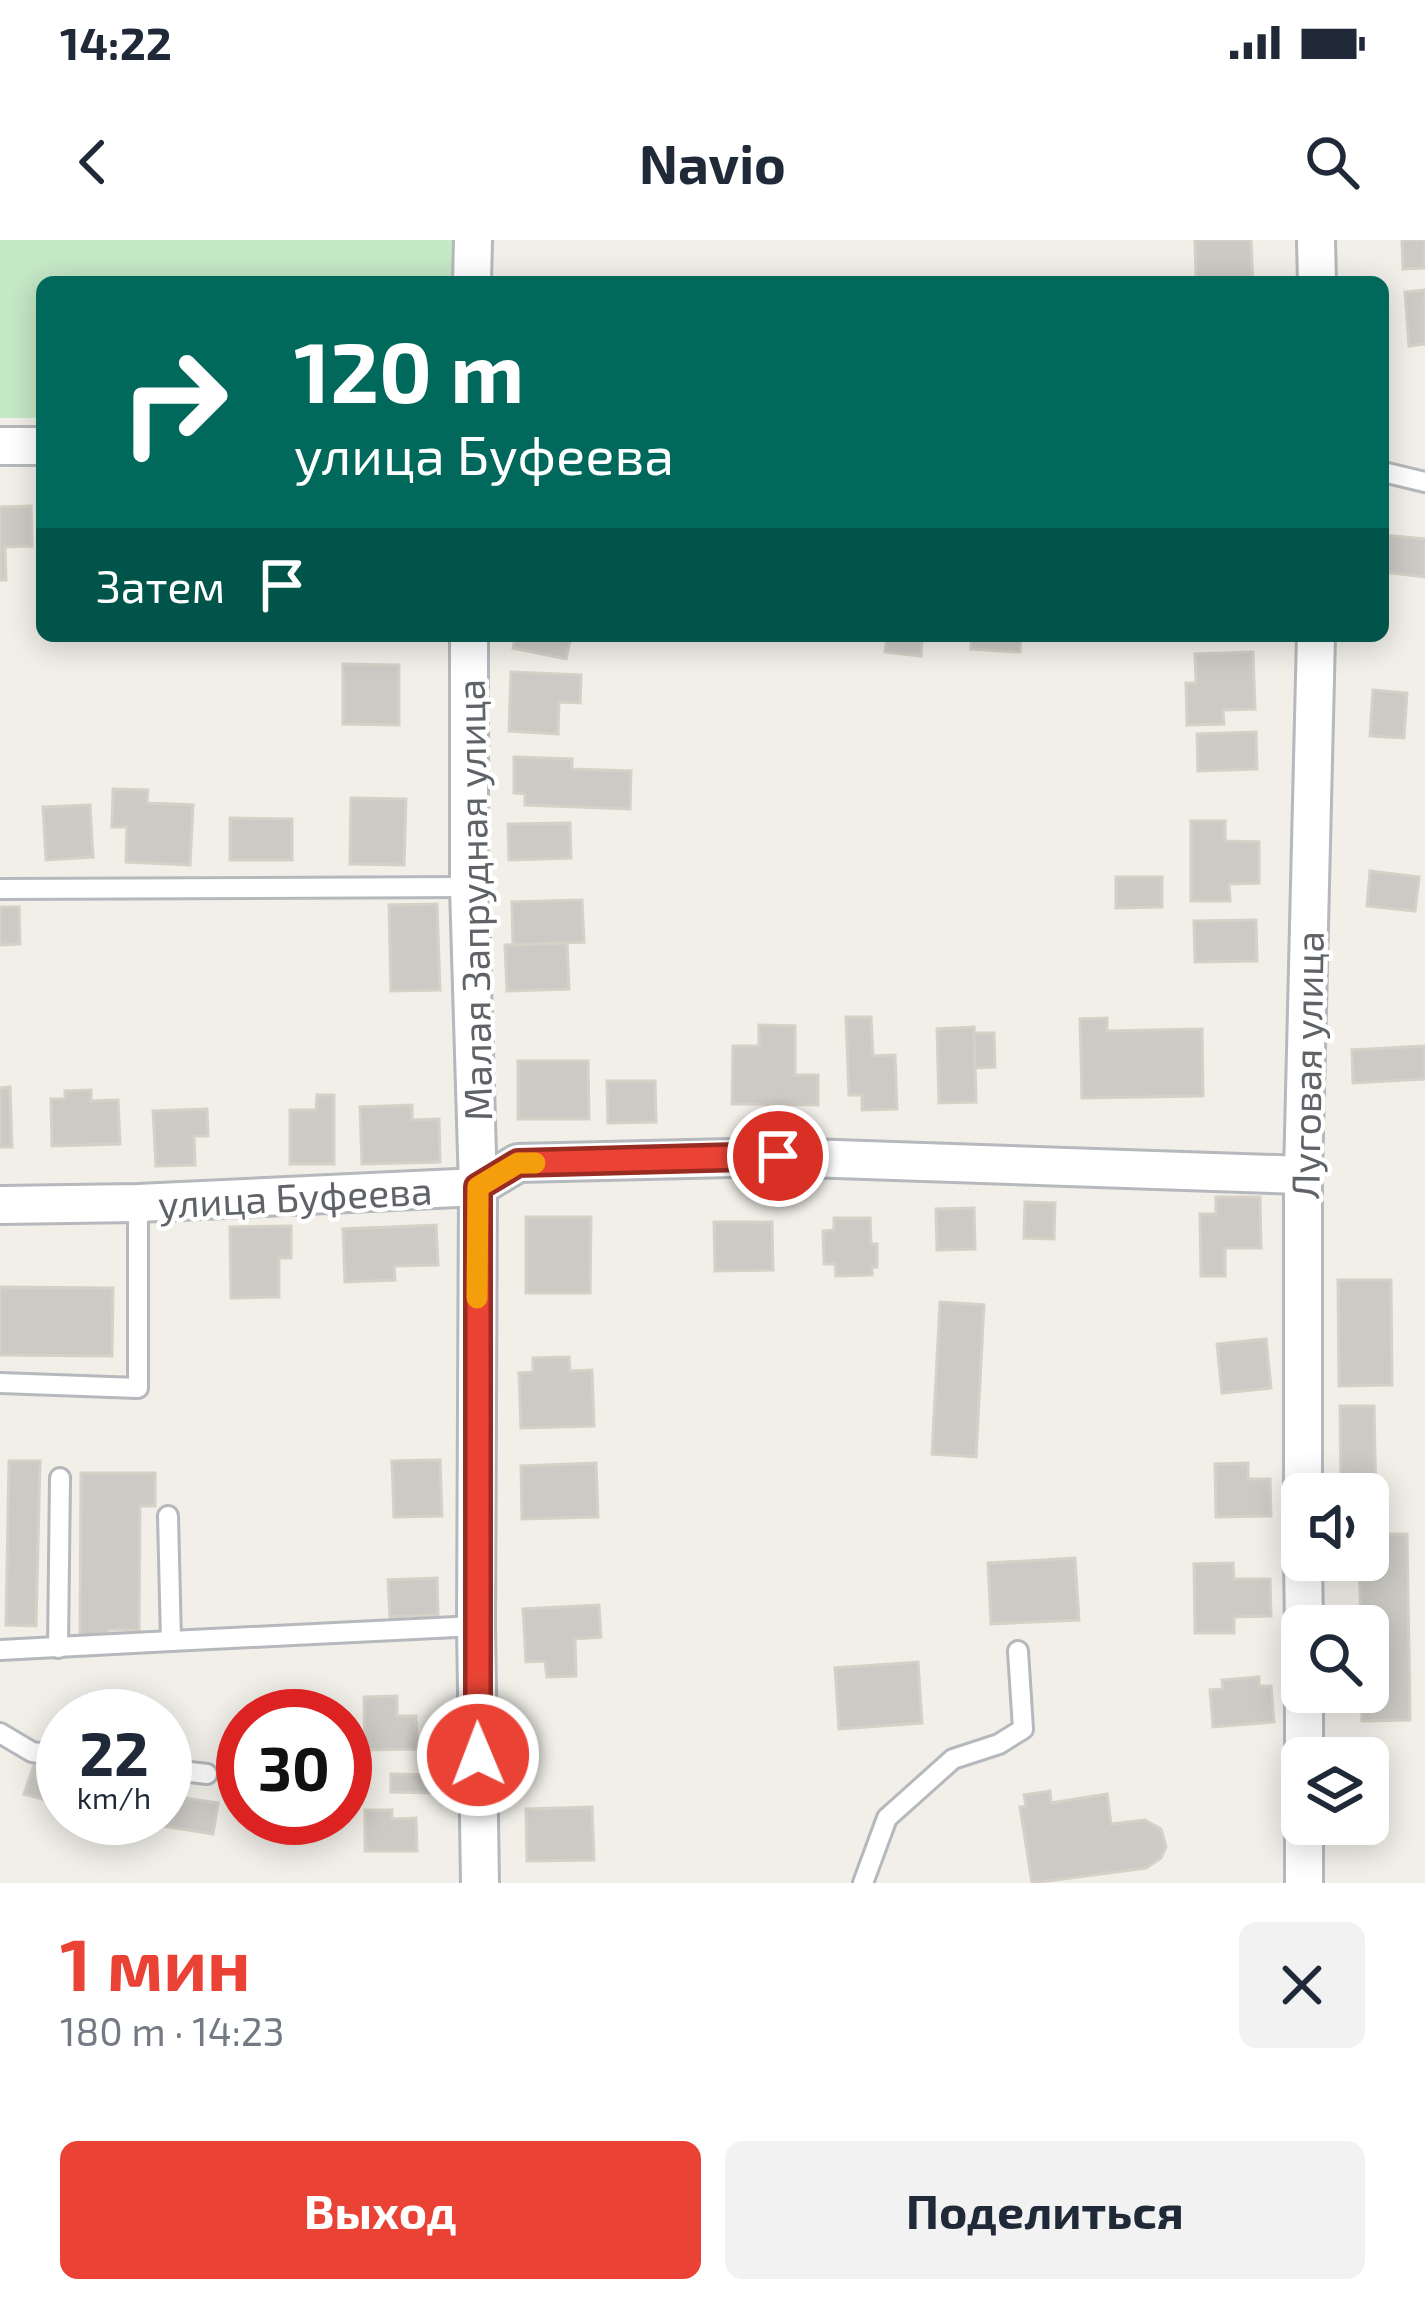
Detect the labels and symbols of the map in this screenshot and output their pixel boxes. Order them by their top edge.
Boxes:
street label: Малая Запрудная улица [446,679,501,1121]
street label: Луговая улица [1280,931,1333,1199]
pin [727,1105,829,1207]
street label: улица Буфеева [157,1165,433,1228]
speed limit sign: 30 [216,1689,372,1845]
position arrow [415,1692,541,1818]

